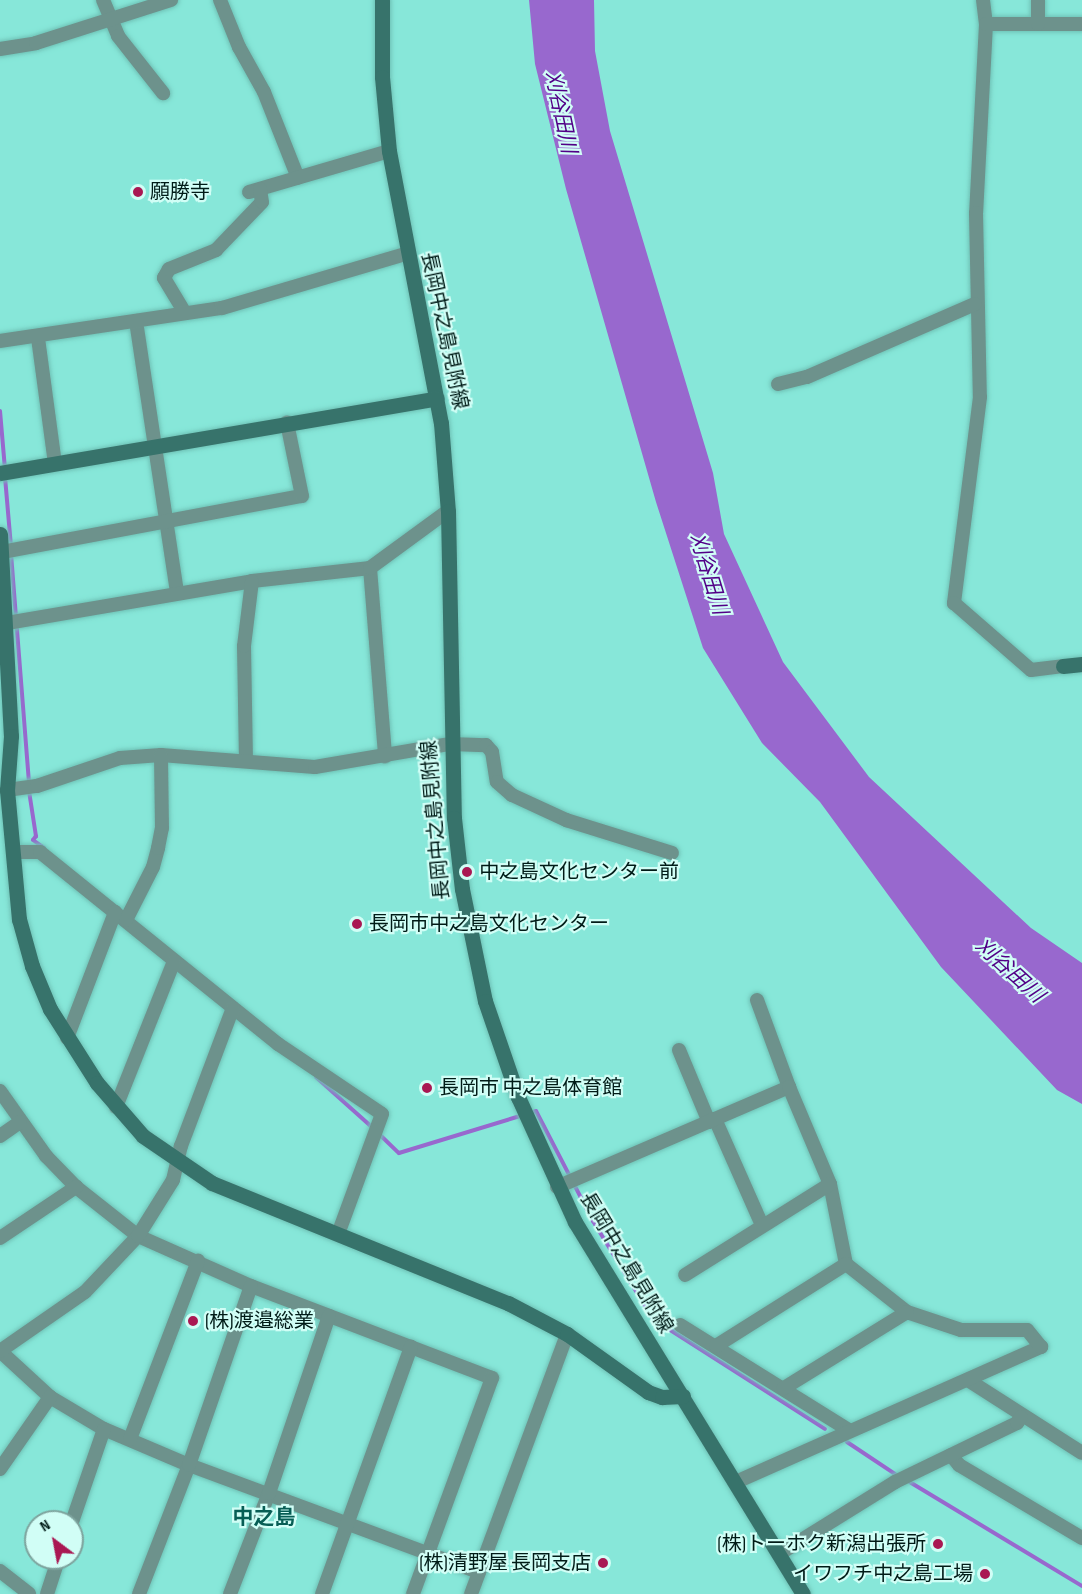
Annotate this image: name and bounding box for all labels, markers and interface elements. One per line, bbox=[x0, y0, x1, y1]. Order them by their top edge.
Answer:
water label: 刈谷田川 bbox=[539, 68, 581, 156]
place label: 願勝寺 bbox=[150, 180, 210, 204]
marker: 願勝寺 bbox=[131, 185, 145, 199]
street label: 長岡中之島見附線 bbox=[416, 250, 472, 412]
water label: 刈谷田川 bbox=[684, 530, 732, 618]
street label: 長岡中之島見附線 bbox=[417, 739, 455, 901]
place label: 中之島文化センター前 bbox=[479, 860, 679, 884]
marker: 中之島文化センター前 bbox=[460, 865, 474, 879]
place label: 長岡市中之島文化センター bbox=[369, 912, 609, 936]
marker: 長岡市中之島文化センター bbox=[350, 917, 364, 931]
water label: 刈谷田川 bbox=[969, 934, 1049, 1008]
place label: 長岡市 中之島体育館 bbox=[439, 1076, 622, 1100]
marker: 長岡市 中之島体育館 bbox=[420, 1081, 434, 1095]
street label: 長岡中之島見附線 bbox=[575, 1188, 677, 1338]
place label: (株)渡邉総業 bbox=[205, 1309, 314, 1333]
marker: (株)渡邉総業 bbox=[186, 1314, 200, 1328]
district label: 中之島 bbox=[233, 1505, 295, 1531]
north arrow bbox=[24, 1510, 84, 1570]
text: N bbox=[37, 1516, 54, 1536]
place label: (株)トーホク新潟出張所 bbox=[717, 1532, 926, 1556]
marker: (株)トーホク新潟出張所 bbox=[931, 1537, 945, 1551]
place label: (株)清野屋 長岡支店 bbox=[419, 1551, 591, 1575]
marker: (株)清野屋 長岡支店 bbox=[596, 1556, 610, 1570]
place label: イワフチ中之島工場 bbox=[793, 1562, 973, 1586]
marker: イワフチ中之島工場 bbox=[978, 1567, 992, 1581]

